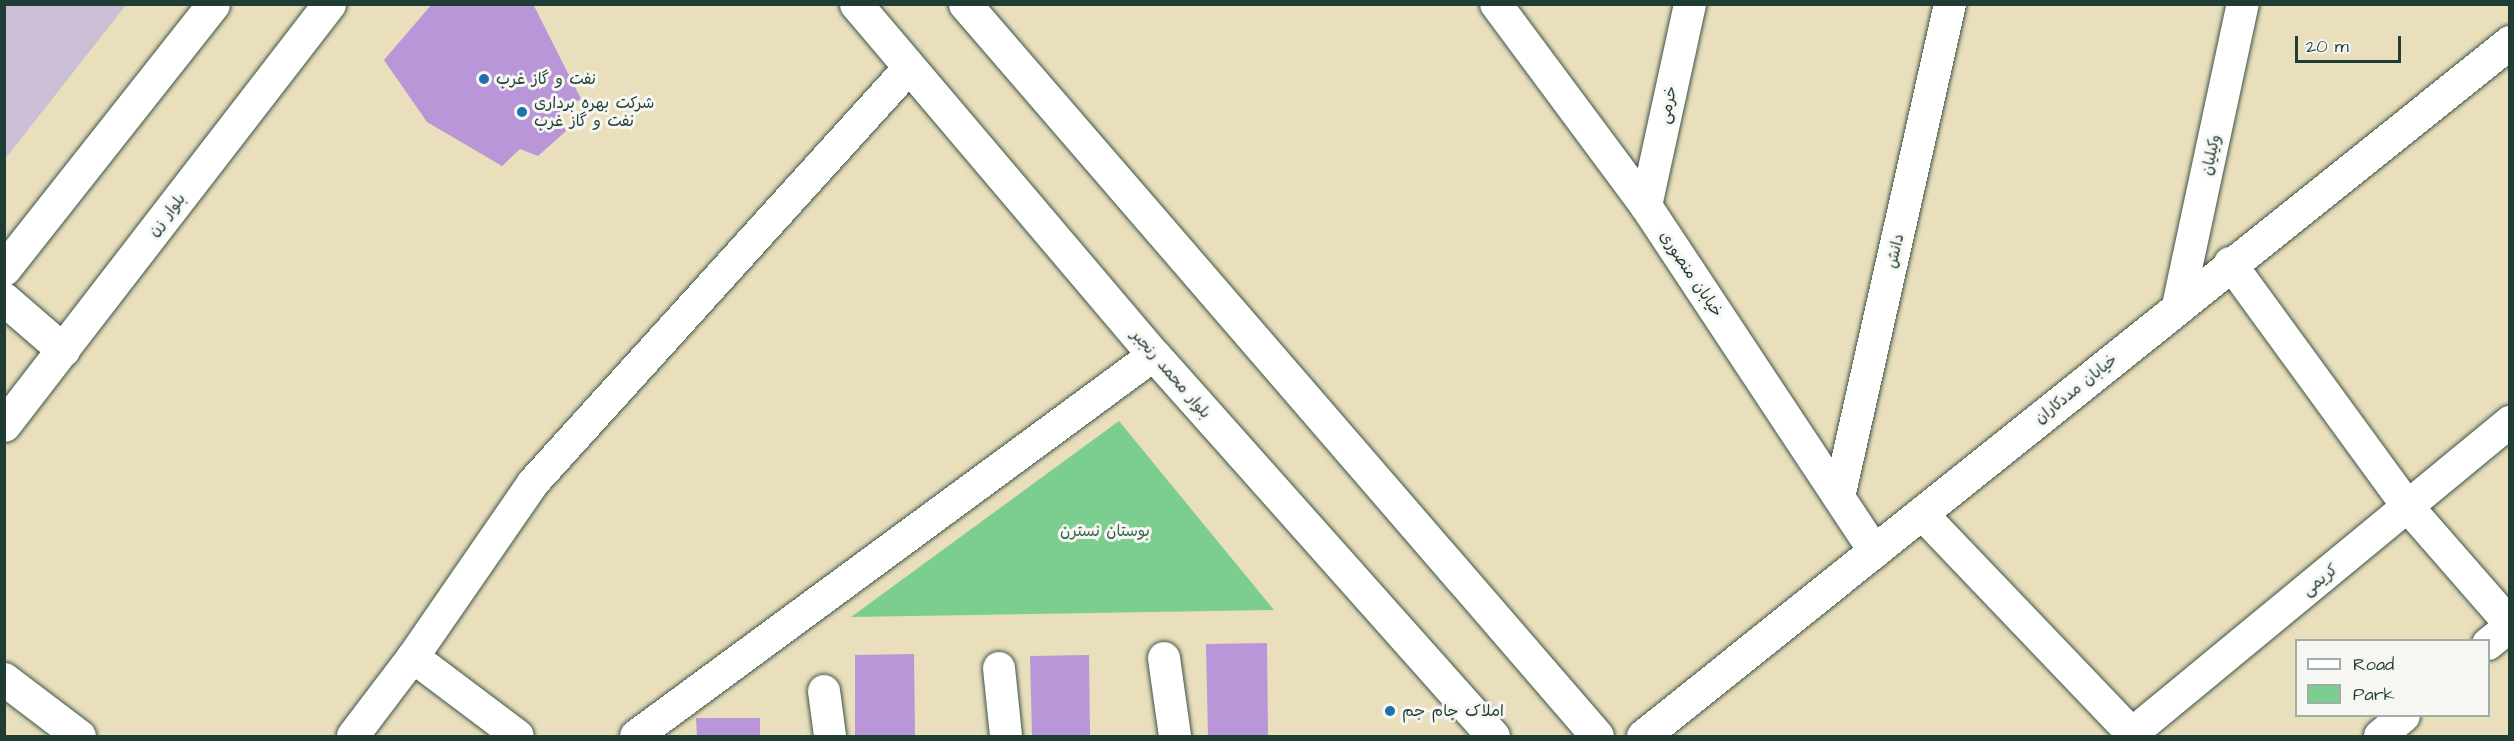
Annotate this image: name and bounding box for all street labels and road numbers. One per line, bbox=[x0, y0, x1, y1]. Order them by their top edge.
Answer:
street label: خرمی bbox=[1655, 84, 1681, 126]
street label: وکیلیان bbox=[2197, 133, 2225, 177]
street label: بلوار زن bbox=[144, 190, 190, 240]
street label: خیابان منصوری bbox=[1655, 227, 1727, 321]
street label: دانش bbox=[1882, 232, 1908, 270]
street label: بلوار محمد رنجبر bbox=[1127, 325, 1215, 423]
street label: خیابان مددکاران bbox=[2031, 350, 2121, 428]
street label: کریمی bbox=[2298, 560, 2342, 600]

